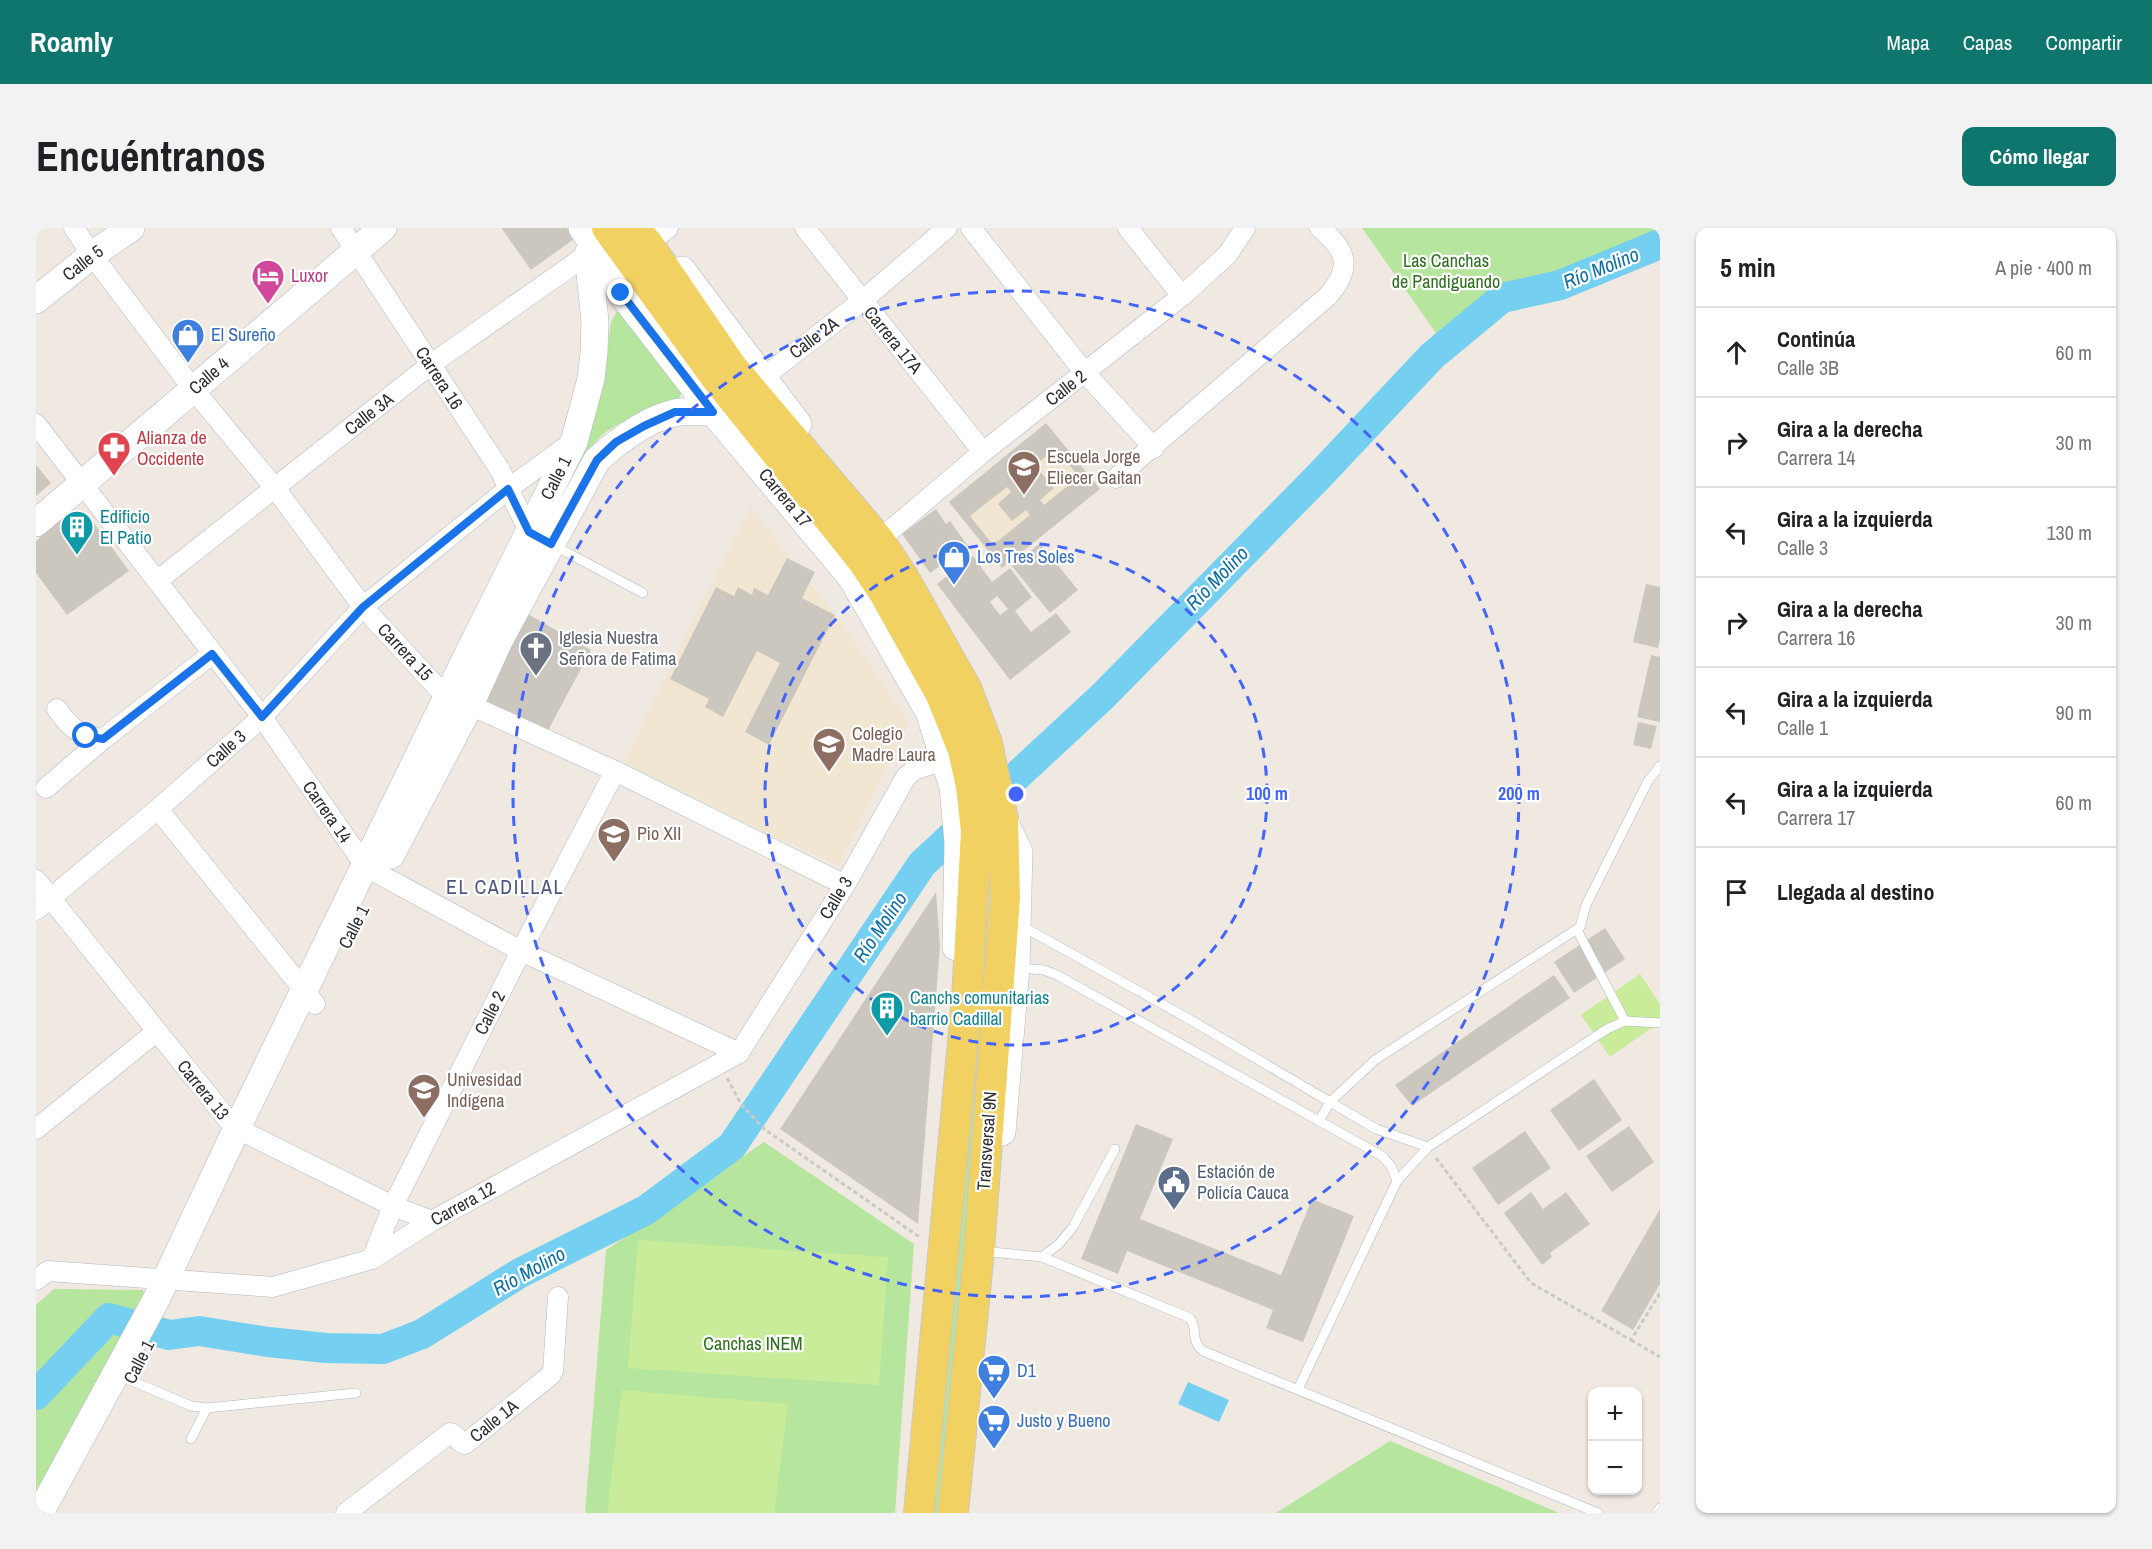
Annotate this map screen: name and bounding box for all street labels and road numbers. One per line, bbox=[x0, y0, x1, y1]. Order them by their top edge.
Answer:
street label: Calle 5 bbox=[57, 239, 108, 287]
street label: Carrera 17A bbox=[858, 301, 928, 379]
street label: Calle 2A bbox=[784, 311, 844, 364]
street label: Carrera 16 bbox=[410, 341, 469, 414]
street label: Calle 4 bbox=[183, 351, 234, 400]
street label: Calle 2 bbox=[1040, 364, 1091, 412]
street label: Calle 3A bbox=[339, 386, 398, 441]
street label: Calle 1 bbox=[534, 451, 577, 504]
street label: Carrera 17 bbox=[753, 463, 818, 533]
street label: Carrera 15 bbox=[372, 617, 439, 686]
street label: Calle 3 bbox=[200, 724, 251, 773]
street label: Carrera 14 bbox=[297, 776, 358, 848]
street label: Calle 3 bbox=[813, 872, 858, 924]
street label: Calle 1 bbox=[332, 900, 375, 953]
street label: Calle 2 bbox=[468, 987, 511, 1039]
street label: Carrera 13 bbox=[171, 1054, 235, 1125]
street label: Transversal 9N bbox=[971, 1090, 1002, 1191]
street label: Carrera 12 bbox=[426, 1176, 500, 1232]
street label: Calle 1 bbox=[117, 1335, 160, 1388]
street label: Calle 1A bbox=[464, 1393, 523, 1448]

